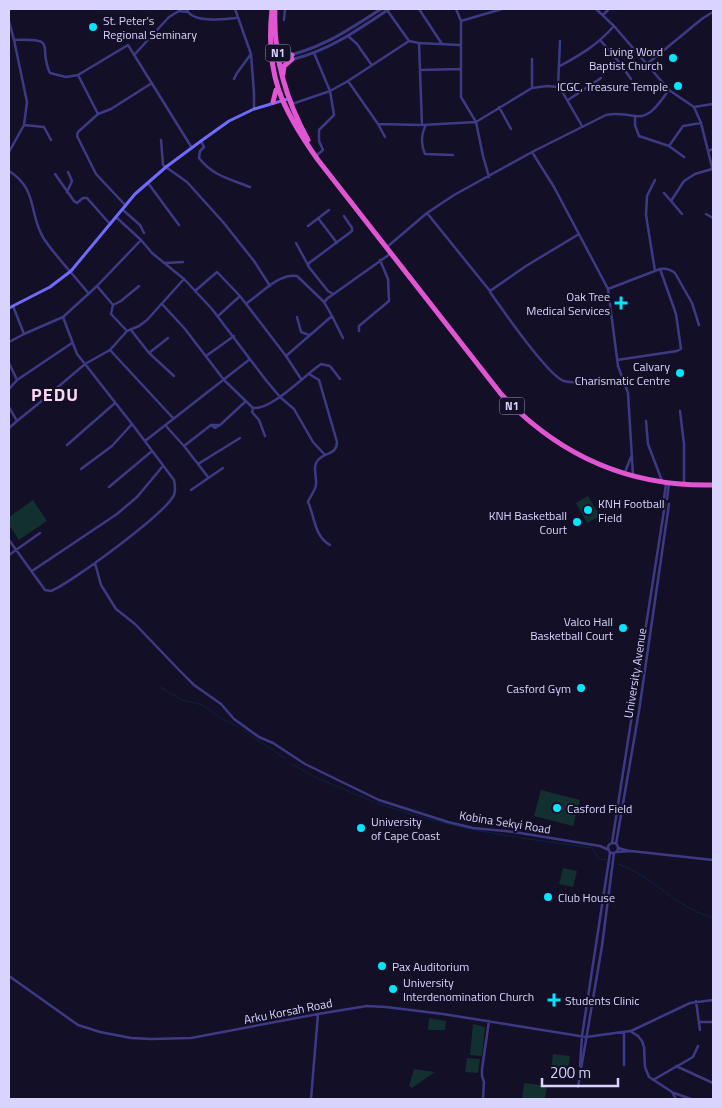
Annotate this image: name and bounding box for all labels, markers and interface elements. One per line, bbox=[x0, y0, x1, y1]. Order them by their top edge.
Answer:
place label: St. Peter’s Regional Seminary bbox=[103, 11, 197, 44]
marker: St. Peter’s Regional Seminary bbox=[87, 21, 99, 33]
place label: Living Word Baptist Church bbox=[589, 42, 663, 75]
road number: N1 bbox=[266, 44, 290, 62]
marker: Living Word Baptist Church bbox=[667, 52, 679, 64]
place label: ICGC, Treasure Temple bbox=[557, 77, 668, 96]
marker: ICGC, Treasure Temple bbox=[672, 80, 684, 92]
place label: Oak Tree Medical Services bbox=[526, 287, 610, 320]
marker: Oak Tree Medical Services bbox=[614, 296, 628, 310]
place label: Calvary Charismatic Centre bbox=[575, 357, 670, 390]
marker: Calvary Charismatic Centre bbox=[674, 367, 686, 379]
district label: PEDU bbox=[31, 381, 79, 408]
road number: N1 bbox=[500, 398, 524, 414]
place label: KNH Football Field bbox=[598, 494, 664, 527]
marker: KNH Football Field bbox=[582, 504, 594, 516]
place label: KNH Basketball Court bbox=[489, 506, 568, 539]
marker: KNH Basketball Court bbox=[571, 516, 583, 528]
place label: Valco Hall Basketball Court bbox=[530, 612, 614, 645]
marker: Valco Hall Basketball Court bbox=[617, 622, 629, 634]
street label: University Avenue bbox=[618, 627, 652, 719]
place label: Casford Gym bbox=[507, 679, 571, 698]
marker: Casford Gym bbox=[575, 682, 587, 694]
place label: Casford Field bbox=[567, 799, 632, 818]
marker: Casford Field bbox=[551, 802, 563, 814]
street label: Kobina Sekyi Road bbox=[458, 805, 552, 839]
place label: University of Cape Coast bbox=[371, 812, 441, 845]
marker: University of Cape Coast bbox=[355, 822, 367, 834]
place label: Club House bbox=[558, 888, 615, 907]
marker: Club House bbox=[542, 891, 554, 903]
place label: Pax Auditorium bbox=[392, 957, 469, 976]
marker: Pax Auditorium bbox=[376, 960, 388, 972]
place label: University Interdenomination Church bbox=[403, 973, 534, 1006]
marker: University Interdenomination Church bbox=[387, 983, 399, 995]
place label: Students Clinic bbox=[565, 991, 639, 1010]
street label: Arku Korsah Road bbox=[242, 993, 334, 1029]
marker: Students Clinic bbox=[547, 993, 561, 1007]
scale bar bbox=[542, 1056, 618, 1088]
text: 200 m bbox=[550, 1061, 591, 1084]

